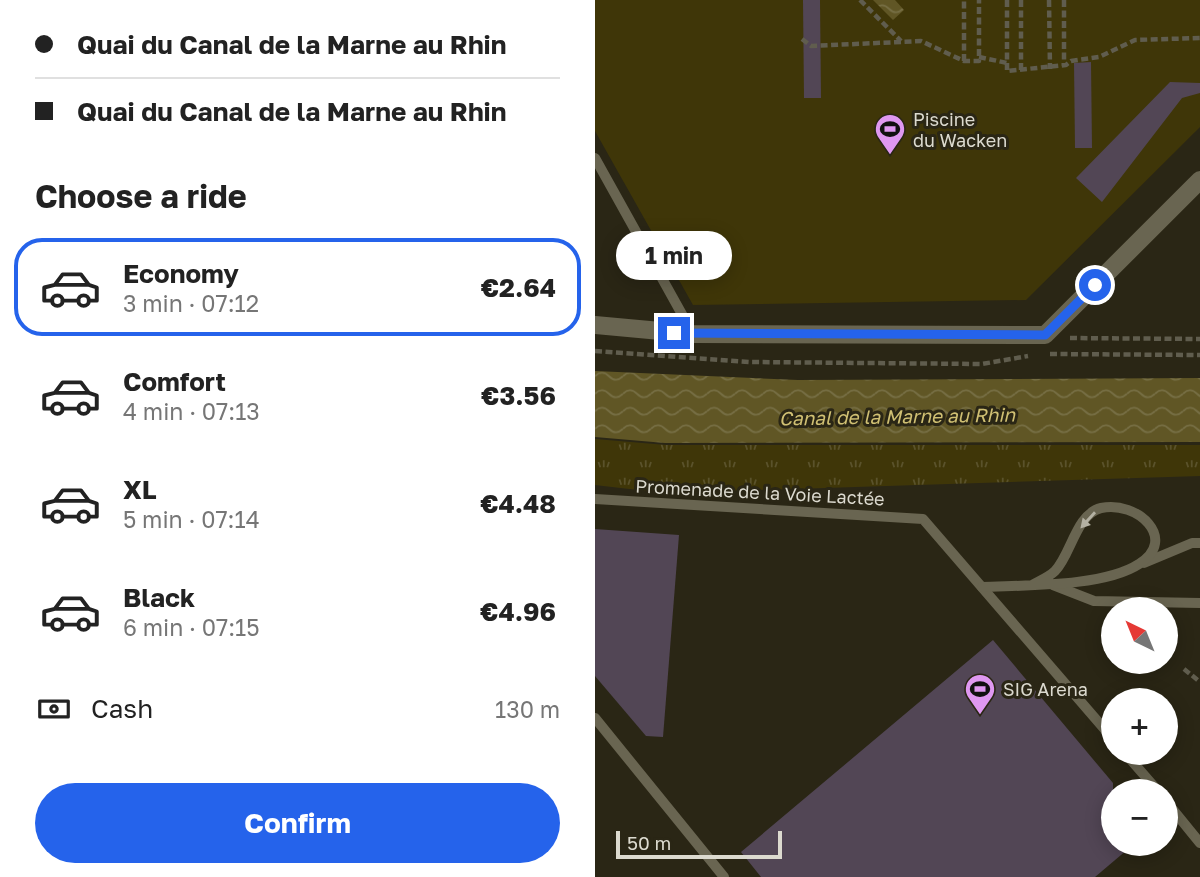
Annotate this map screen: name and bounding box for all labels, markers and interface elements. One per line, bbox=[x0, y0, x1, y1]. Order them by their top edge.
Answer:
text: Quai du Canal de la Marne au Rhin bbox=[77, 29, 506, 60]
text: Quai du Canal de la Marne au Rhin bbox=[77, 96, 506, 127]
place label: Piscine du Wacken bbox=[913, 108, 1007, 151]
sports icon: Piscine du Wacken bbox=[873, 112, 907, 156]
text: Choose a ride bbox=[35, 177, 247, 215]
callout: 1 min bbox=[616, 232, 732, 280]
text: 1 min bbox=[645, 241, 703, 269]
icon: car bbox=[39, 256, 102, 319]
text: Economy bbox=[123, 258, 239, 289]
route start bbox=[1079, 269, 1111, 301]
text: €2.64 bbox=[481, 272, 556, 303]
text: 3 min · 07:12 bbox=[123, 289, 259, 317]
route end bbox=[658, 317, 690, 349]
icon: car bbox=[39, 364, 102, 427]
text: Comfort bbox=[123, 366, 226, 397]
text: €3.56 bbox=[481, 380, 556, 411]
text: 4 min · 07:13 bbox=[123, 397, 260, 425]
water label: Canal de la Marne au Rhin bbox=[779, 402, 1017, 430]
icon: car bbox=[39, 472, 102, 535]
text: XL bbox=[123, 474, 157, 505]
street label: Promenade de la Voie Lactée bbox=[635, 474, 885, 510]
text: €4.48 bbox=[480, 488, 556, 519]
text: 5 min · 07:14 bbox=[123, 505, 260, 533]
one-way arrow bbox=[1080, 511, 1096, 529]
icon: car bbox=[39, 580, 102, 643]
text: Black bbox=[123, 582, 195, 613]
text: €4.96 bbox=[480, 596, 556, 627]
north arrow bbox=[1101, 597, 1178, 674]
map controls bbox=[1101, 597, 1178, 856]
text: 6 min · 07:15 bbox=[123, 613, 260, 641]
sports icon: SIG Arena bbox=[963, 672, 997, 716]
place label: SIG Arena bbox=[1003, 678, 1088, 700]
button: + bbox=[1101, 688, 1178, 765]
icon: cash bbox=[35, 690, 73, 728]
text: Cash bbox=[91, 693, 153, 724]
text: 130 m bbox=[495, 695, 560, 723]
button: − bbox=[1101, 779, 1178, 856]
button: Confirm bbox=[35, 783, 560, 863]
scale bar bbox=[616, 828, 782, 860]
text: 50 m bbox=[627, 831, 671, 854]

